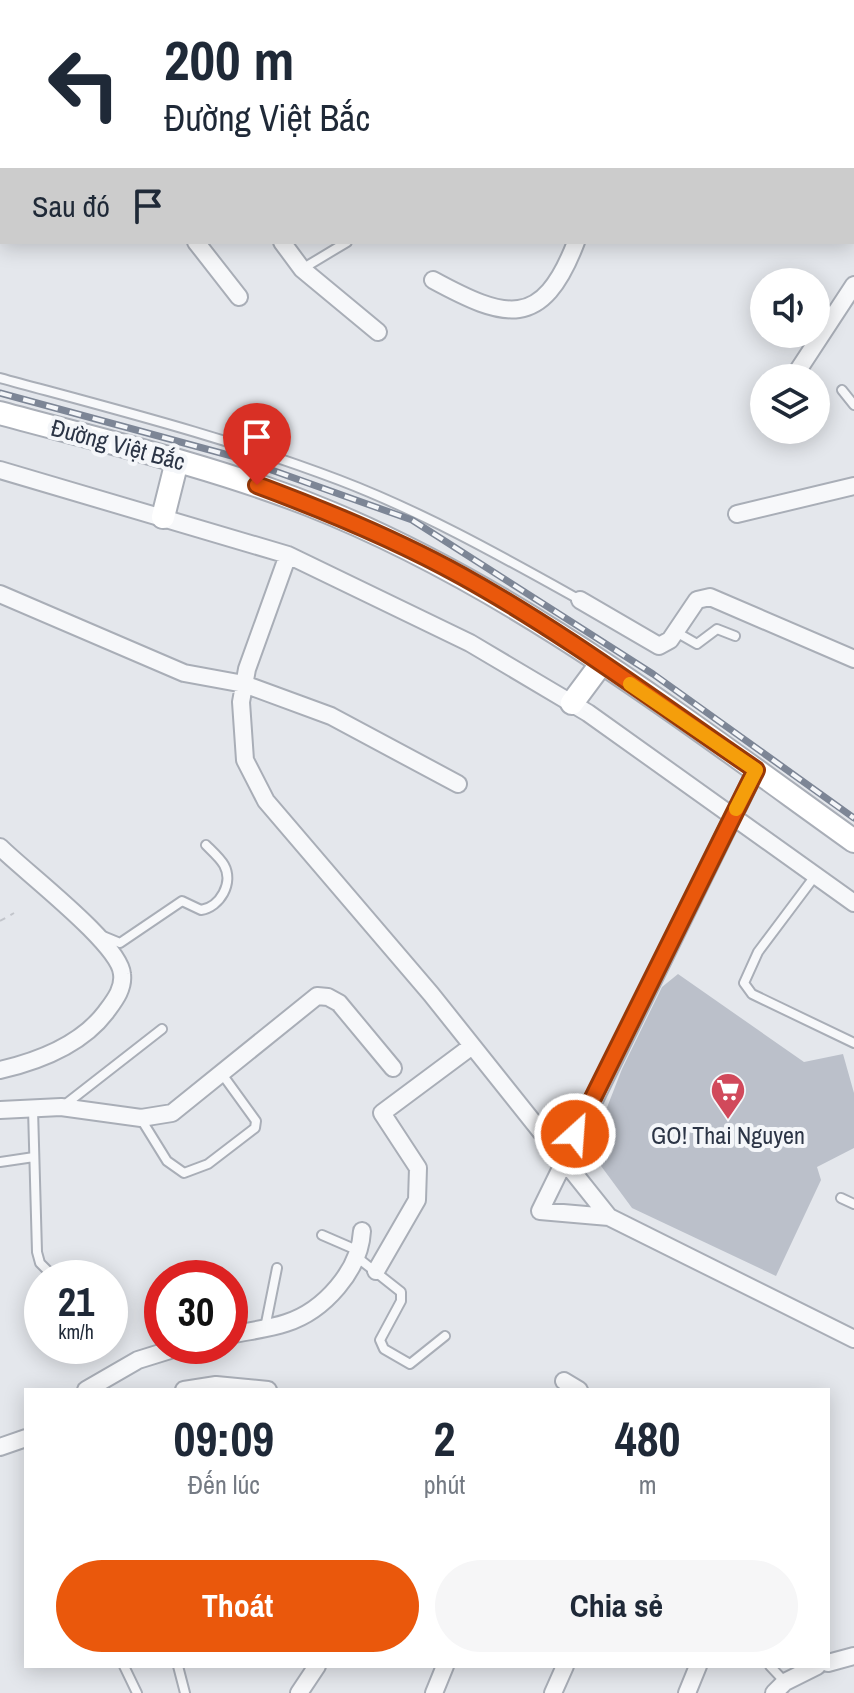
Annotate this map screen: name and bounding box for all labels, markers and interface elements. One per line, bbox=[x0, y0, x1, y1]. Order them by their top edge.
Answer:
text: 200 m bbox=[164, 22, 294, 97]
icon: left bbox=[32, 32, 136, 136]
text: Đường Việt Bắc bbox=[164, 94, 370, 142]
icon: arrive bbox=[126, 184, 170, 228]
text: Sau đó bbox=[32, 186, 110, 226]
map controls bbox=[750, 268, 830, 444]
button: sound bbox=[750, 268, 830, 348]
button: layers bbox=[750, 364, 830, 444]
pin bbox=[223, 403, 291, 485]
street label: Đường Việt Bắc bbox=[48, 411, 189, 477]
icon: arrive bbox=[235, 415, 279, 459]
supermarket icon: GO! Thai Nguyen bbox=[709, 1071, 747, 1121]
position arrow bbox=[533, 1092, 617, 1176]
place label: GO! Thai Nguyen bbox=[651, 1119, 805, 1151]
speed limit sign: 30 bbox=[144, 1260, 248, 1364]
text: 21 bbox=[58, 1275, 94, 1328]
text: km/h bbox=[58, 1318, 94, 1345]
text: 09:09 bbox=[174, 1406, 274, 1471]
text: 2 bbox=[434, 1406, 455, 1471]
text: 480 bbox=[615, 1406, 680, 1471]
text: Đến lúc bbox=[188, 1467, 260, 1502]
text: phút bbox=[424, 1467, 465, 1502]
text: m bbox=[639, 1467, 656, 1502]
button: Thoát bbox=[56, 1560, 419, 1652]
button: Chia sẻ bbox=[435, 1560, 798, 1652]

